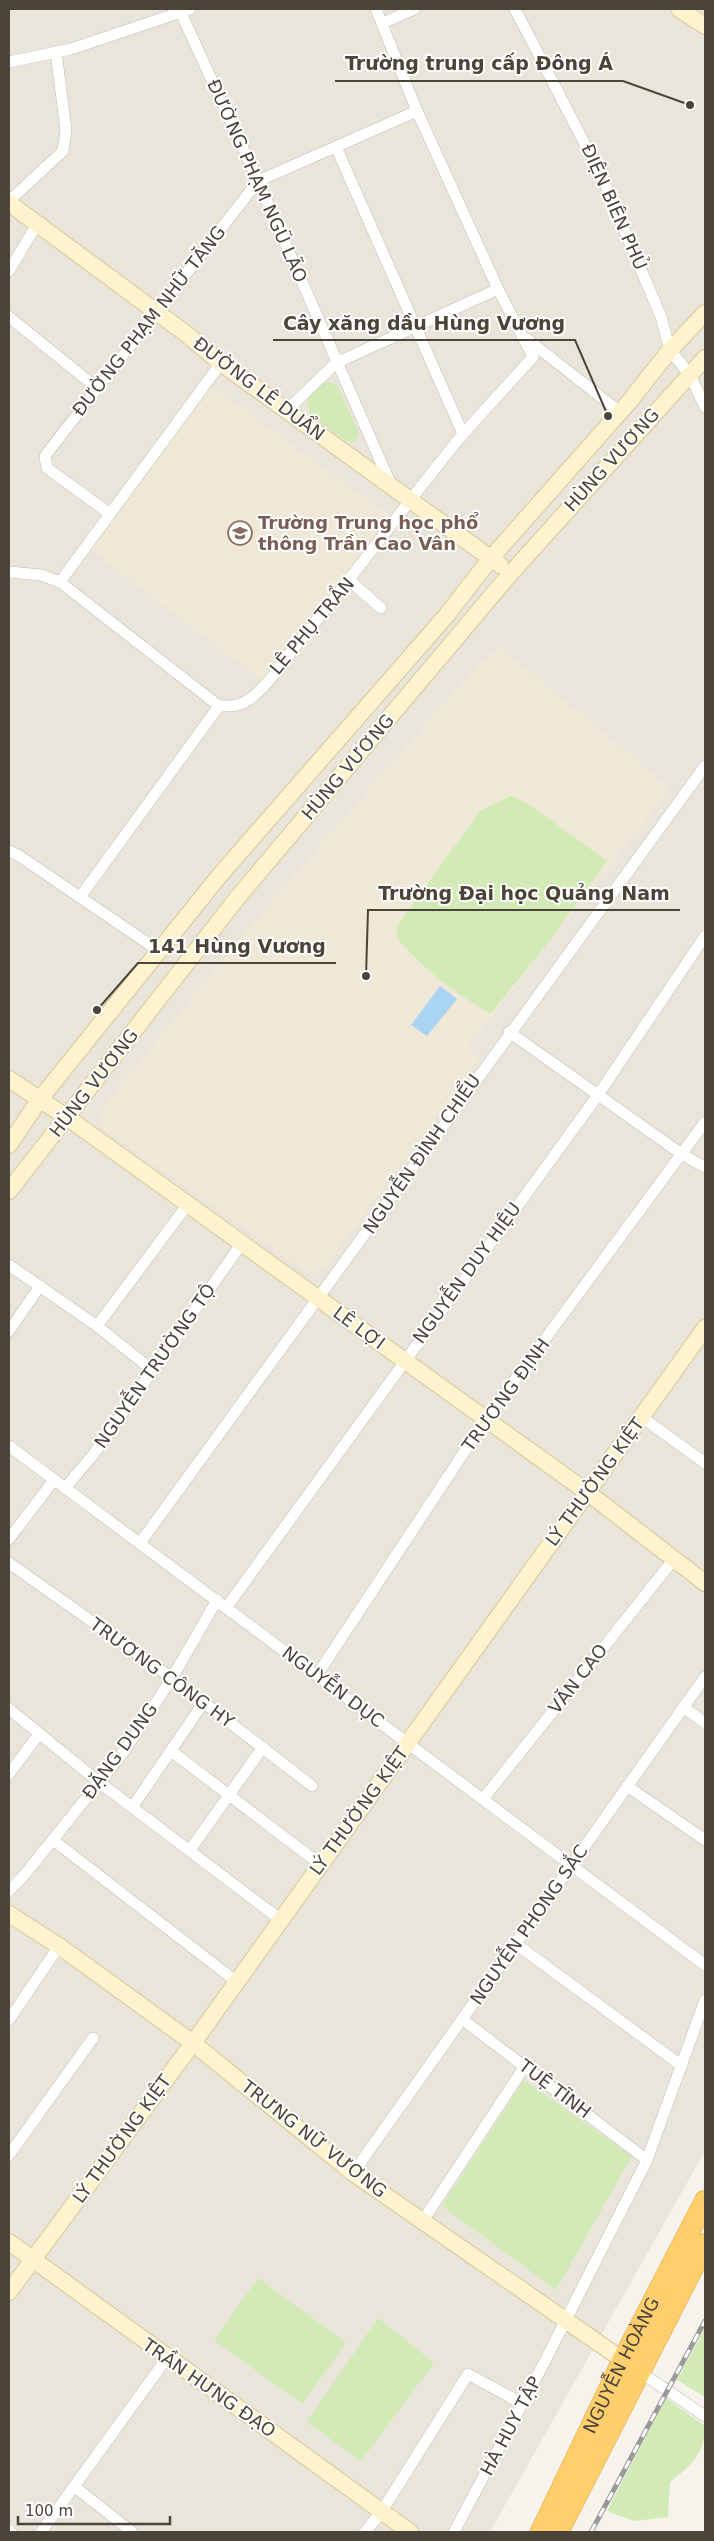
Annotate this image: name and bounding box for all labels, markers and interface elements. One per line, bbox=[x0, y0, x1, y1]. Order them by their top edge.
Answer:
callout: Trường trung cấp Đông Á bbox=[335, 47, 623, 81]
text: Trường trung cấp Đông Á bbox=[345, 52, 613, 74]
street label: ĐƯỜNG PHẠM NGŨ LÃO bbox=[203, 76, 312, 285]
street label: ĐIỆN BIÊN PHỦ bbox=[577, 140, 653, 273]
street label: ĐƯỜNG PHẠM NHỮ TĂNG bbox=[68, 221, 229, 420]
callout: Cây xăng dầu Hùng Vương bbox=[273, 306, 575, 340]
text: Cây xăng dầu Hùng Vương bbox=[283, 312, 565, 334]
street label: ĐƯỜNG LÊ DUẨN bbox=[190, 331, 330, 445]
street label: HÙNG VƯƠNG bbox=[560, 404, 663, 516]
place label: Trường Trung học phổ thông Trần Cao Vân bbox=[258, 512, 479, 554]
school or university icon: Trường Trung học phổ thông Trần Cao Vân bbox=[227, 520, 253, 546]
street label: LÊ PHỤ TRẦN bbox=[264, 572, 358, 678]
street label: HÙNG VƯƠNG bbox=[297, 710, 398, 824]
callout: Trường Đại học Quảng Nam bbox=[368, 876, 680, 910]
text: Trường Đại học Quảng Nam bbox=[378, 882, 670, 904]
callout: 141 Hùng Vương bbox=[138, 929, 336, 963]
text: 141 Hùng Vương bbox=[148, 935, 326, 957]
street label: HÙNG VƯƠNG bbox=[45, 1024, 142, 1141]
street label: NGUYỄN ĐÌNH CHIỂU bbox=[357, 1069, 485, 1238]
street label: NGUYỄN DUY HIỆU bbox=[407, 1197, 525, 1347]
street label: NGUYỄN TRƯỜNG TỘ bbox=[88, 1278, 219, 1452]
street label: LÊ LỢI bbox=[329, 1302, 389, 1353]
street label: TRƯƠNG ĐỊNH bbox=[457, 1334, 554, 1456]
street label: LÝ THƯỜNG KIỆT bbox=[541, 1413, 649, 1550]
street label: TRƯƠNG CÔNG HY bbox=[85, 1613, 239, 1732]
street label: NGUYỄN DỤC bbox=[278, 1640, 389, 1732]
street label: VĂN CAO bbox=[544, 1640, 611, 1718]
street label: ĐẶNG DUNG bbox=[78, 1698, 162, 1803]
street label: LÝ THƯỜNG KIỆT bbox=[305, 1742, 413, 1879]
street label: NGUYỄN PHONG SẮC bbox=[464, 1840, 592, 2009]
street label: TUỆ TĨNH bbox=[514, 2054, 595, 2122]
street label: LÝ THƯỜNG KIỆT bbox=[68, 2070, 176, 2207]
street label: TRƯNG NỮ VƯƠNG bbox=[237, 2075, 391, 2202]
street label: NGUYỄN HOÀNG bbox=[579, 2294, 664, 2437]
street label: TRẦN HƯNG ĐẠO bbox=[138, 2332, 281, 2441]
street label: HÀ HUY TẬP bbox=[476, 2373, 546, 2479]
scale bar bbox=[18, 2494, 170, 2526]
text: 100 m bbox=[25, 2502, 73, 2520]

